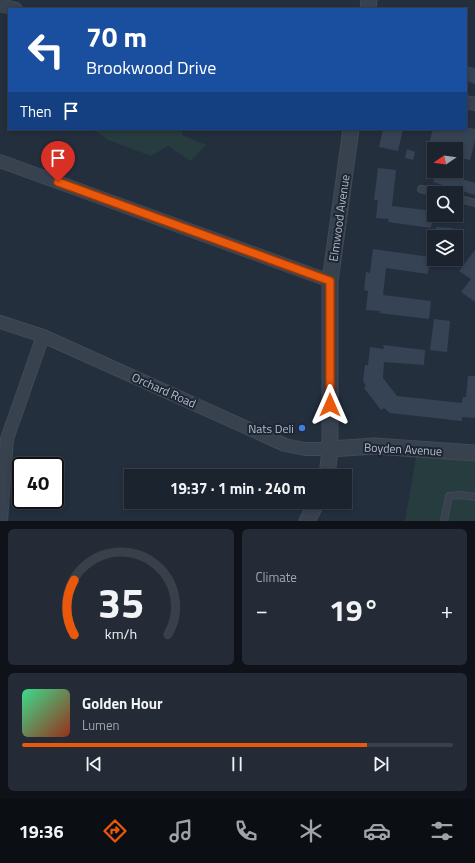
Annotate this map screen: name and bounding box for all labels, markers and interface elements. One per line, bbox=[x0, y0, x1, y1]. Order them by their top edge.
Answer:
text: 70 m bbox=[86, 15, 147, 58]
icon: left bbox=[20, 24, 72, 76]
text: Brookwood Drive bbox=[86, 54, 216, 81]
text: Then bbox=[20, 100, 52, 123]
icon: arrive bbox=[60, 100, 82, 122]
pin bbox=[41, 141, 75, 182]
north arrow bbox=[427, 142, 463, 178]
map controls bbox=[427, 142, 463, 266]
icon: arrive bbox=[47, 147, 69, 169]
street label: Elmwood Avenue bbox=[323, 173, 355, 263]
button: search bbox=[427, 186, 463, 222]
button: layers bbox=[427, 230, 463, 266]
street label: Orchard Road bbox=[129, 367, 199, 413]
position arrow bbox=[309, 384, 351, 426]
place label: Nats Deli bbox=[248, 419, 294, 438]
marker: Nats Deli bbox=[297, 423, 307, 433]
street label: Boyden Avenue bbox=[363, 437, 443, 461]
speed limit sign: 40 bbox=[12, 457, 64, 509]
text: 19:37 · 1 min · 240 m bbox=[170, 477, 306, 500]
text: Climate bbox=[256, 567, 297, 587]
text: 35 bbox=[97, 571, 144, 634]
text: 19° bbox=[329, 587, 379, 633]
text: − bbox=[256, 593, 268, 627]
text: + bbox=[441, 593, 453, 627]
text: km/h bbox=[105, 623, 137, 645]
text: Golden Hour bbox=[82, 692, 163, 715]
text: Lumen bbox=[82, 715, 119, 735]
icon: previous bbox=[83, 753, 105, 775]
icon: pause bbox=[226, 753, 248, 775]
icon: next bbox=[370, 753, 392, 775]
icon: directions bbox=[101, 817, 129, 845]
icon: music bbox=[167, 817, 195, 845]
icon: phone bbox=[232, 817, 260, 845]
icon: climate bbox=[297, 817, 325, 845]
icon: car bbox=[363, 817, 391, 845]
icon: filters bbox=[428, 817, 456, 845]
text: 19:36 bbox=[19, 818, 64, 845]

